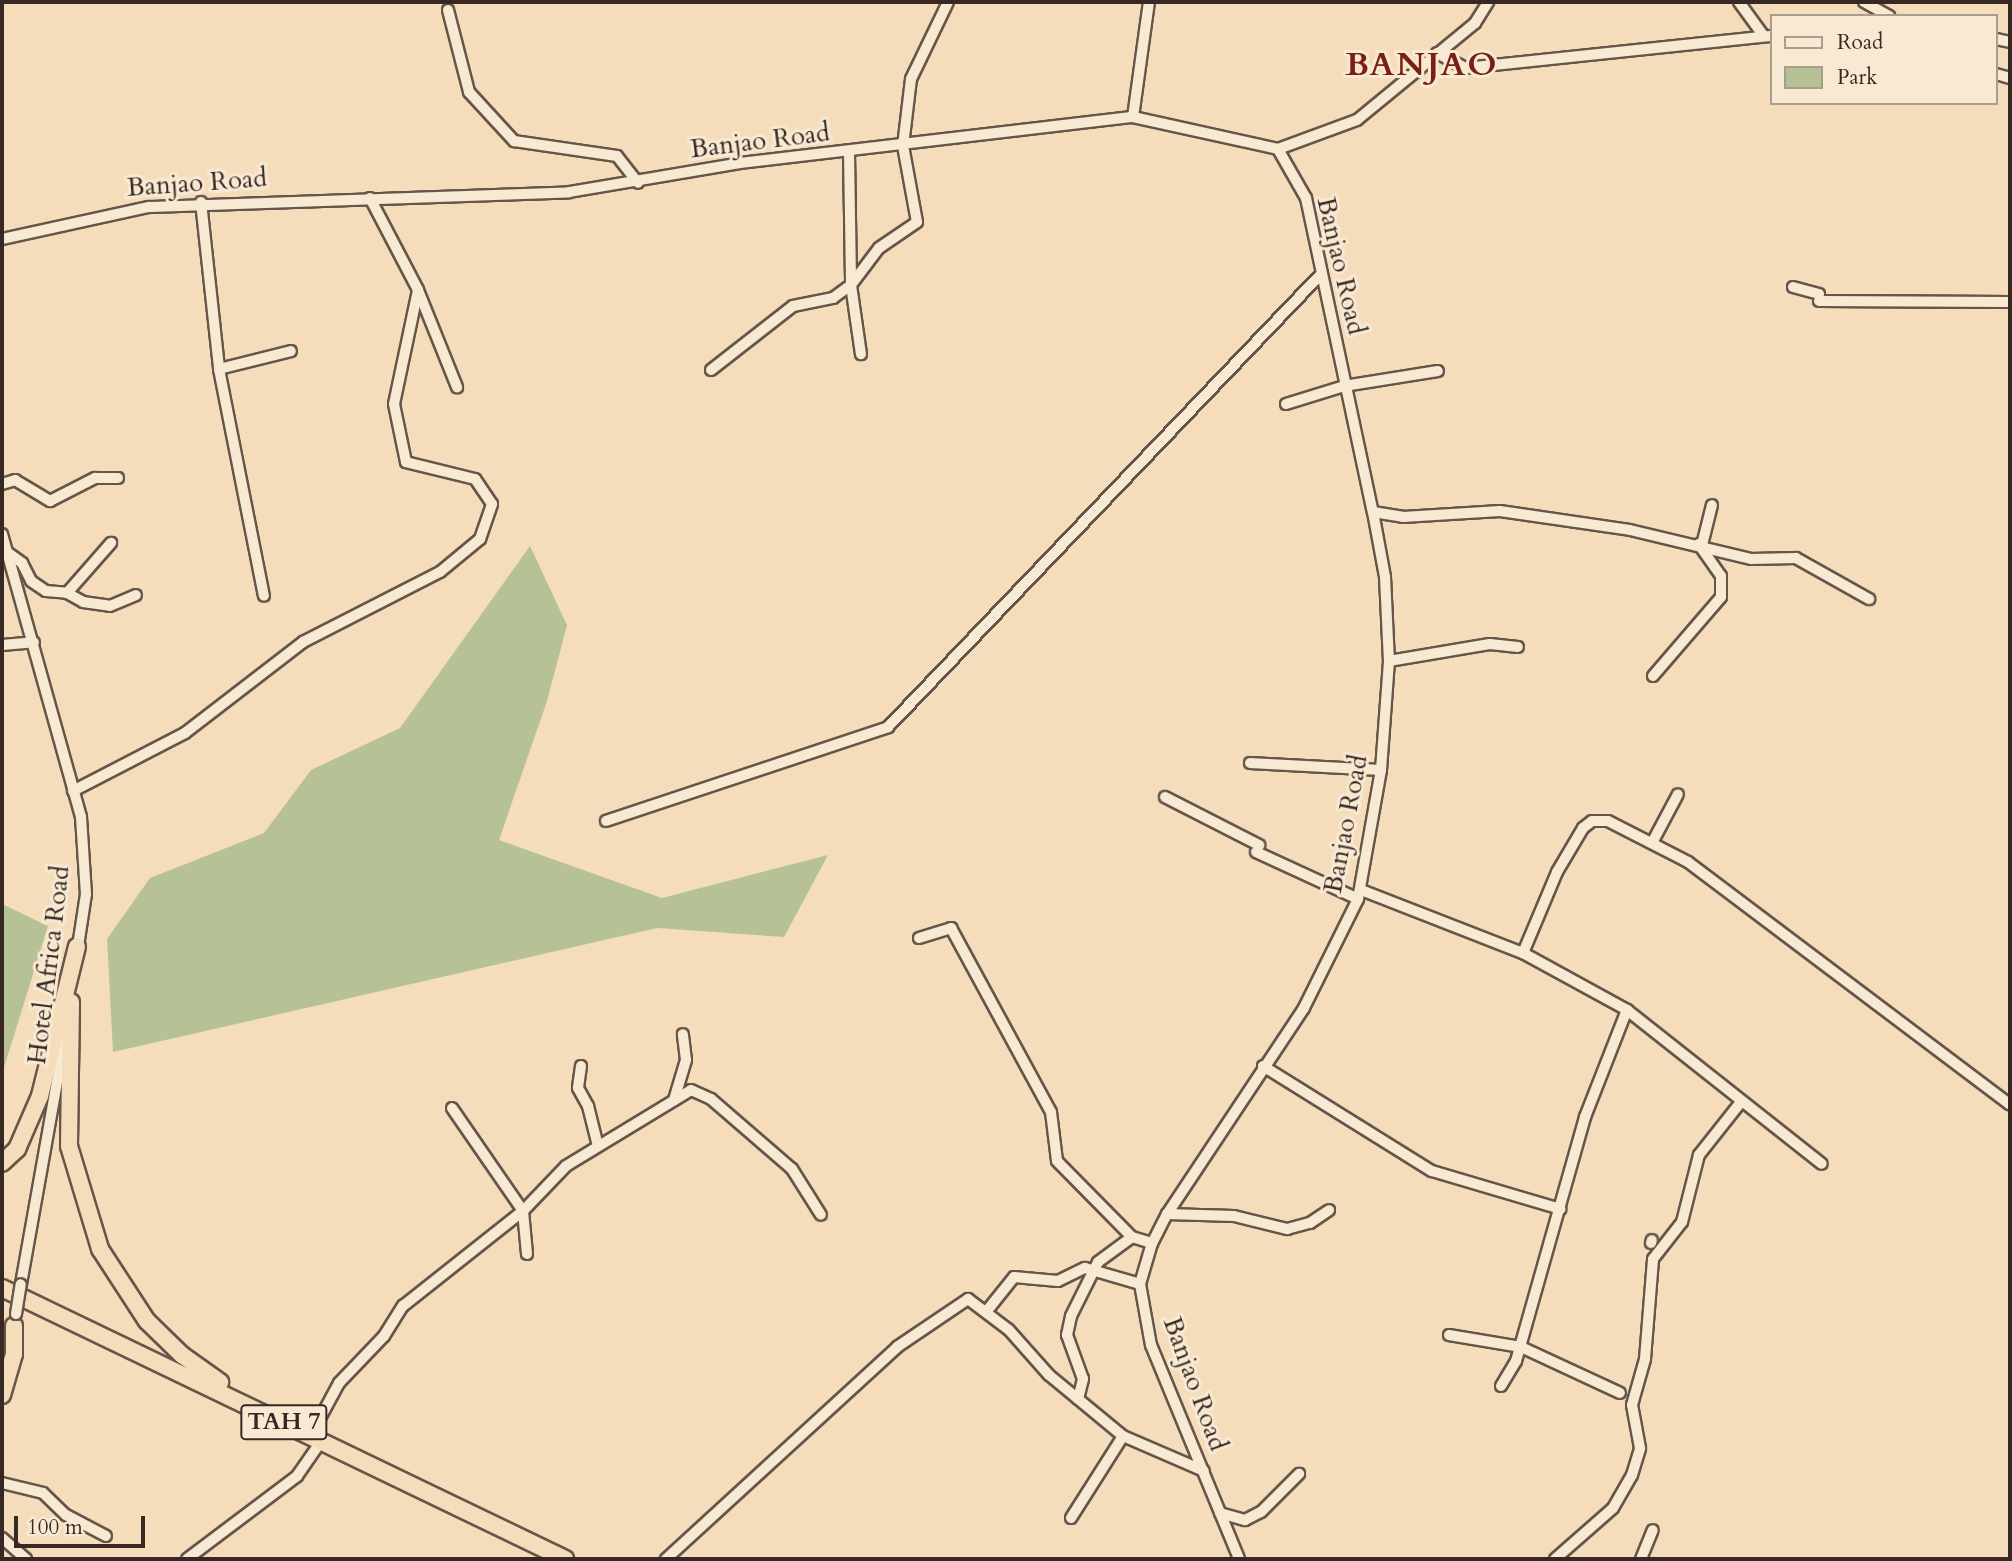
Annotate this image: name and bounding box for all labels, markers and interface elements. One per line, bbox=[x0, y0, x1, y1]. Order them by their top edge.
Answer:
legend bbox=[1770, 14, 1998, 105]
text: Road bbox=[1837, 28, 1883, 57]
district label: BANJAO bbox=[1346, 45, 1498, 85]
text: Park bbox=[1837, 63, 1877, 92]
street label: Banjao Road bbox=[688, 117, 832, 165]
street label: Banjao Road bbox=[126, 163, 268, 203]
street label: Banjao Road bbox=[1310, 194, 1372, 338]
street label: Banjao Road bbox=[1317, 752, 1375, 896]
street label: Hotel Africa Road bbox=[21, 864, 77, 1066]
street label: Banjao Road bbox=[1156, 1313, 1234, 1455]
road number: TAH 7 bbox=[240, 1402, 328, 1442]
scale bar bbox=[18, 1502, 149, 1546]
text: 100 m bbox=[27, 1513, 83, 1542]

